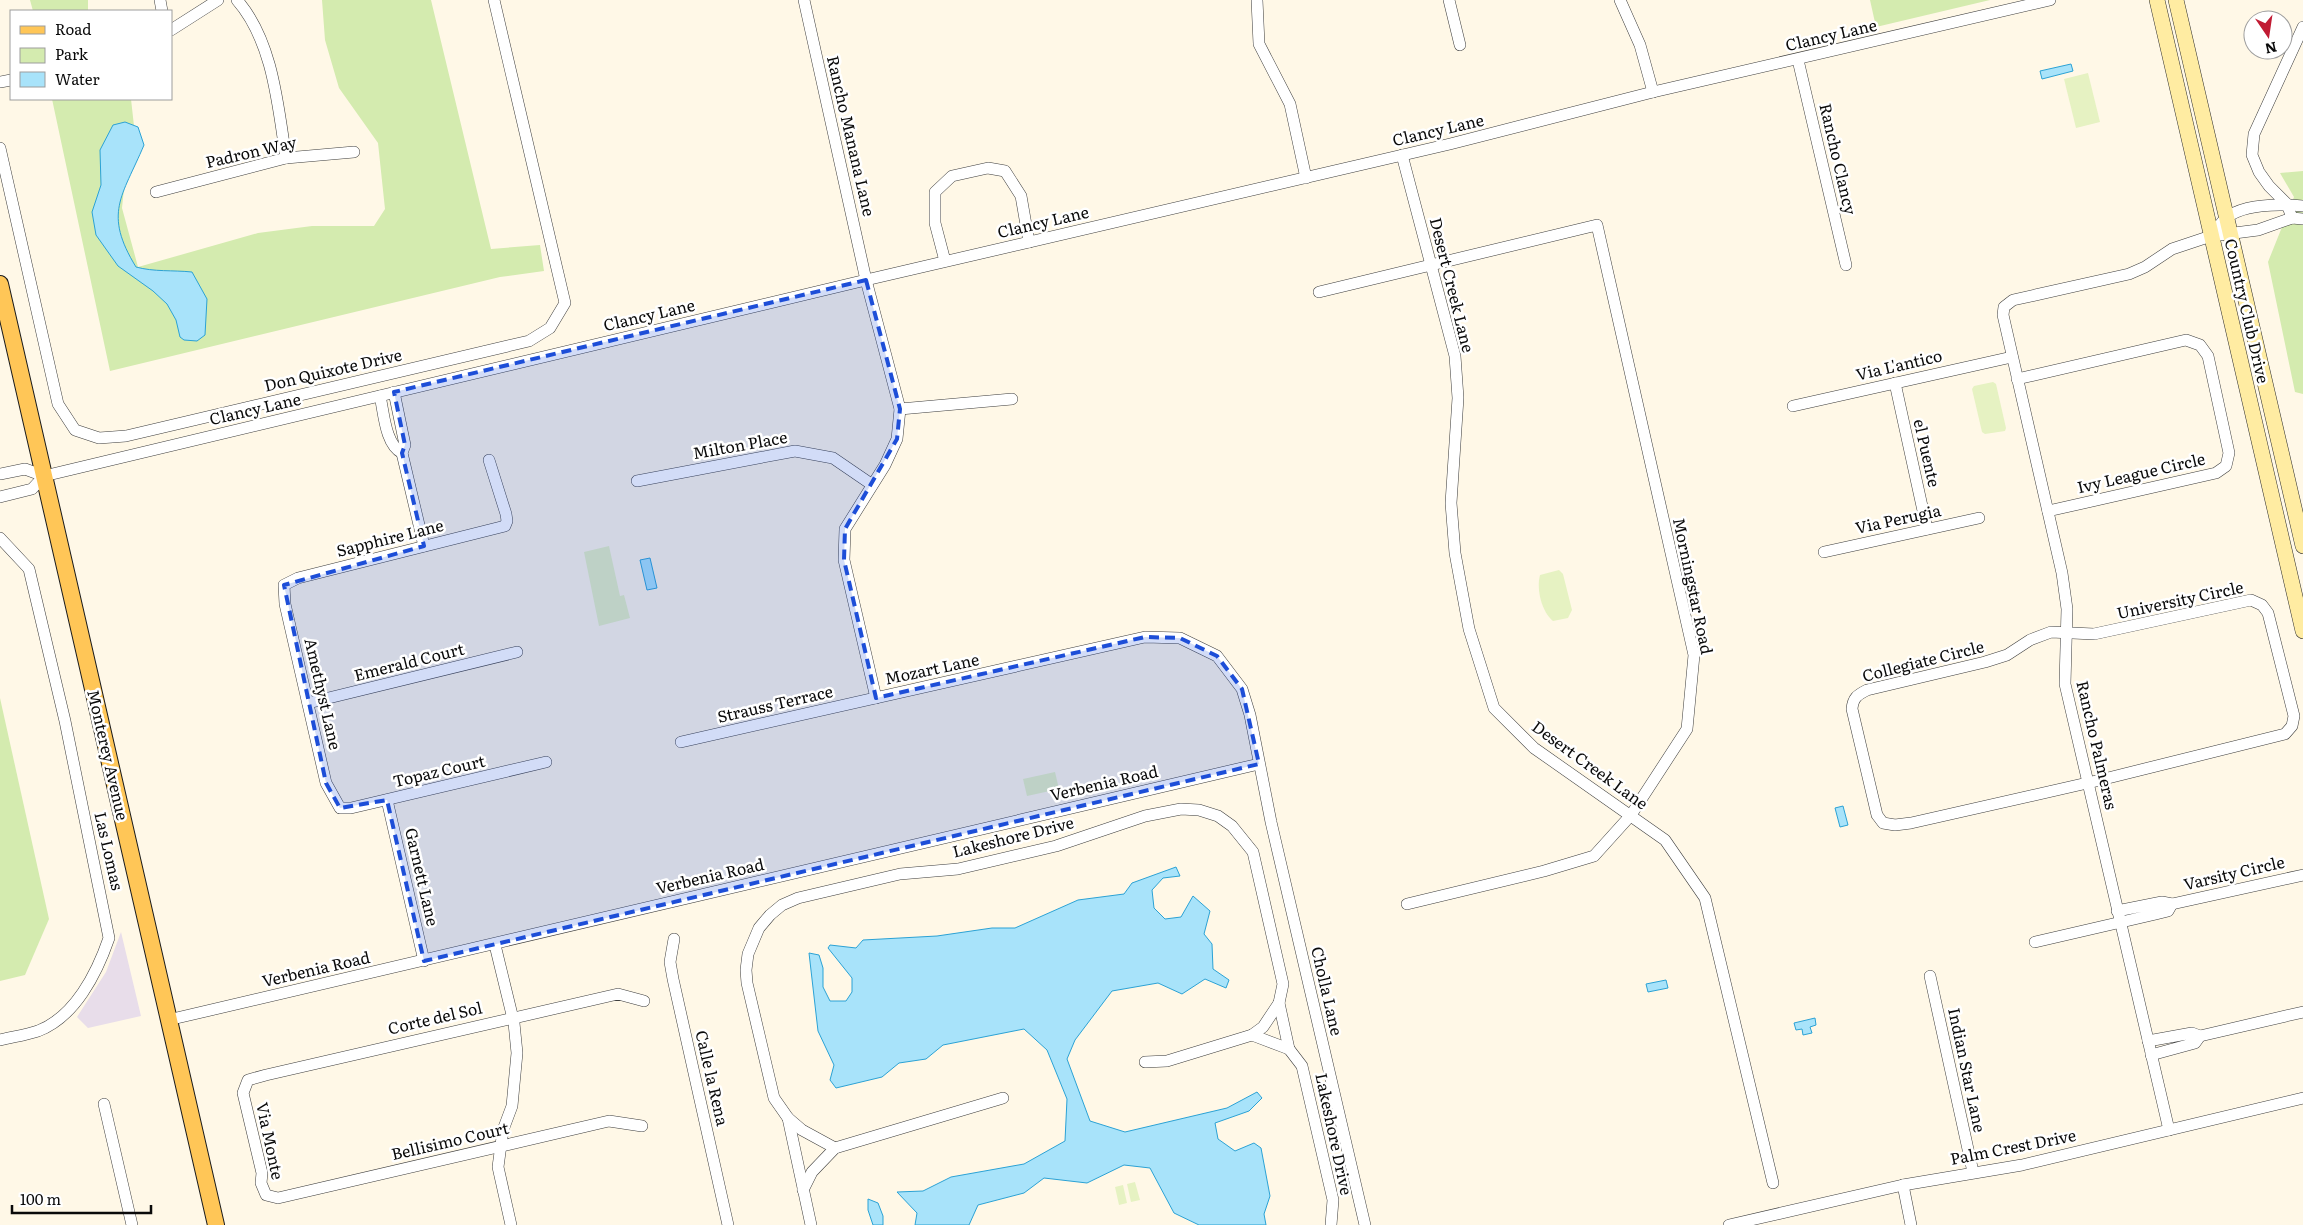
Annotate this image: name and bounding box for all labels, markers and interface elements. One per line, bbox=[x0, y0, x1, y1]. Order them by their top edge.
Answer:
legend bbox=[10, 10, 172, 100]
north arrow bbox=[2243, 10, 2293, 60]
street label: Clancy Lane bbox=[1783, 12, 1879, 56]
text: Road bbox=[55, 17, 91, 40]
text: N bbox=[2263, 38, 2279, 60]
text: Park bbox=[55, 42, 89, 65]
street label: Rancho Manana Lane bbox=[822, 53, 882, 219]
text: Water bbox=[55, 67, 100, 90]
street label: Rancho Clancy bbox=[1814, 101, 1864, 218]
street label: Clancy Lane bbox=[1390, 107, 1486, 151]
street label: Padron Way bbox=[203, 129, 299, 173]
street label: Clancy Lane bbox=[995, 199, 1091, 243]
street label: Desert Creek Lane bbox=[1425, 215, 1481, 355]
street label: Country Club Drive bbox=[2220, 236, 2276, 385]
street label: Clancy Lane bbox=[601, 292, 697, 336]
street label: Don Quixote Drive bbox=[261, 341, 404, 397]
street label: Via L'antico bbox=[1853, 342, 1944, 386]
street label: Clancy Lane bbox=[207, 386, 303, 430]
street label: el Puente bbox=[1908, 416, 1947, 489]
street label: Milton Place bbox=[691, 424, 789, 464]
street label: Ivy League Circle bbox=[2074, 446, 2207, 498]
street label: Via Perugia bbox=[1853, 497, 1943, 539]
street label: Sapphire Lane bbox=[334, 512, 446, 562]
street label: Morningstar Road bbox=[1668, 515, 1720, 657]
street label: University Circle bbox=[2114, 574, 2245, 624]
street label: Collegiate Circle bbox=[1859, 633, 1986, 687]
street label: Amethyst Lane bbox=[299, 635, 349, 752]
street label: Emerald Court bbox=[351, 636, 467, 686]
street label: Mozart Lane bbox=[882, 646, 981, 690]
street label: Strauss Terrace bbox=[715, 678, 835, 728]
street label: Rancho Palmeras bbox=[2071, 678, 2124, 812]
street label: Monterey Avenue bbox=[82, 687, 136, 823]
street label: Desert Creek Lane bbox=[1528, 714, 1654, 815]
street label: Topaz Court bbox=[390, 748, 488, 792]
street label: Verbenia Road bbox=[1047, 758, 1160, 806]
street label: Las Lomas bbox=[89, 809, 131, 892]
street label: Lakeshore Drive bbox=[950, 809, 1076, 863]
street label: Garnett Lane bbox=[400, 825, 446, 928]
street label: Varsity Circle bbox=[2181, 849, 2287, 895]
street label: Verbenia Road bbox=[653, 851, 766, 899]
street label: Verbenia Road bbox=[259, 944, 372, 992]
street label: Cholla Lane bbox=[1306, 944, 1350, 1038]
street label: Corte del Sol bbox=[385, 995, 484, 1040]
street label: Indian Star Lane bbox=[1943, 1005, 1993, 1134]
street label: Calle la Rena bbox=[690, 1028, 736, 1128]
street label: Lakeshore Drive bbox=[1310, 1070, 1360, 1197]
street label: Via Monte bbox=[251, 1100, 291, 1182]
street label: Bellisimo Court bbox=[389, 1115, 511, 1165]
street label: Palm Crest Drive bbox=[1948, 1122, 2078, 1170]
scale bar bbox=[12, 1182, 151, 1214]
text: 100 m bbox=[20, 1187, 61, 1210]

